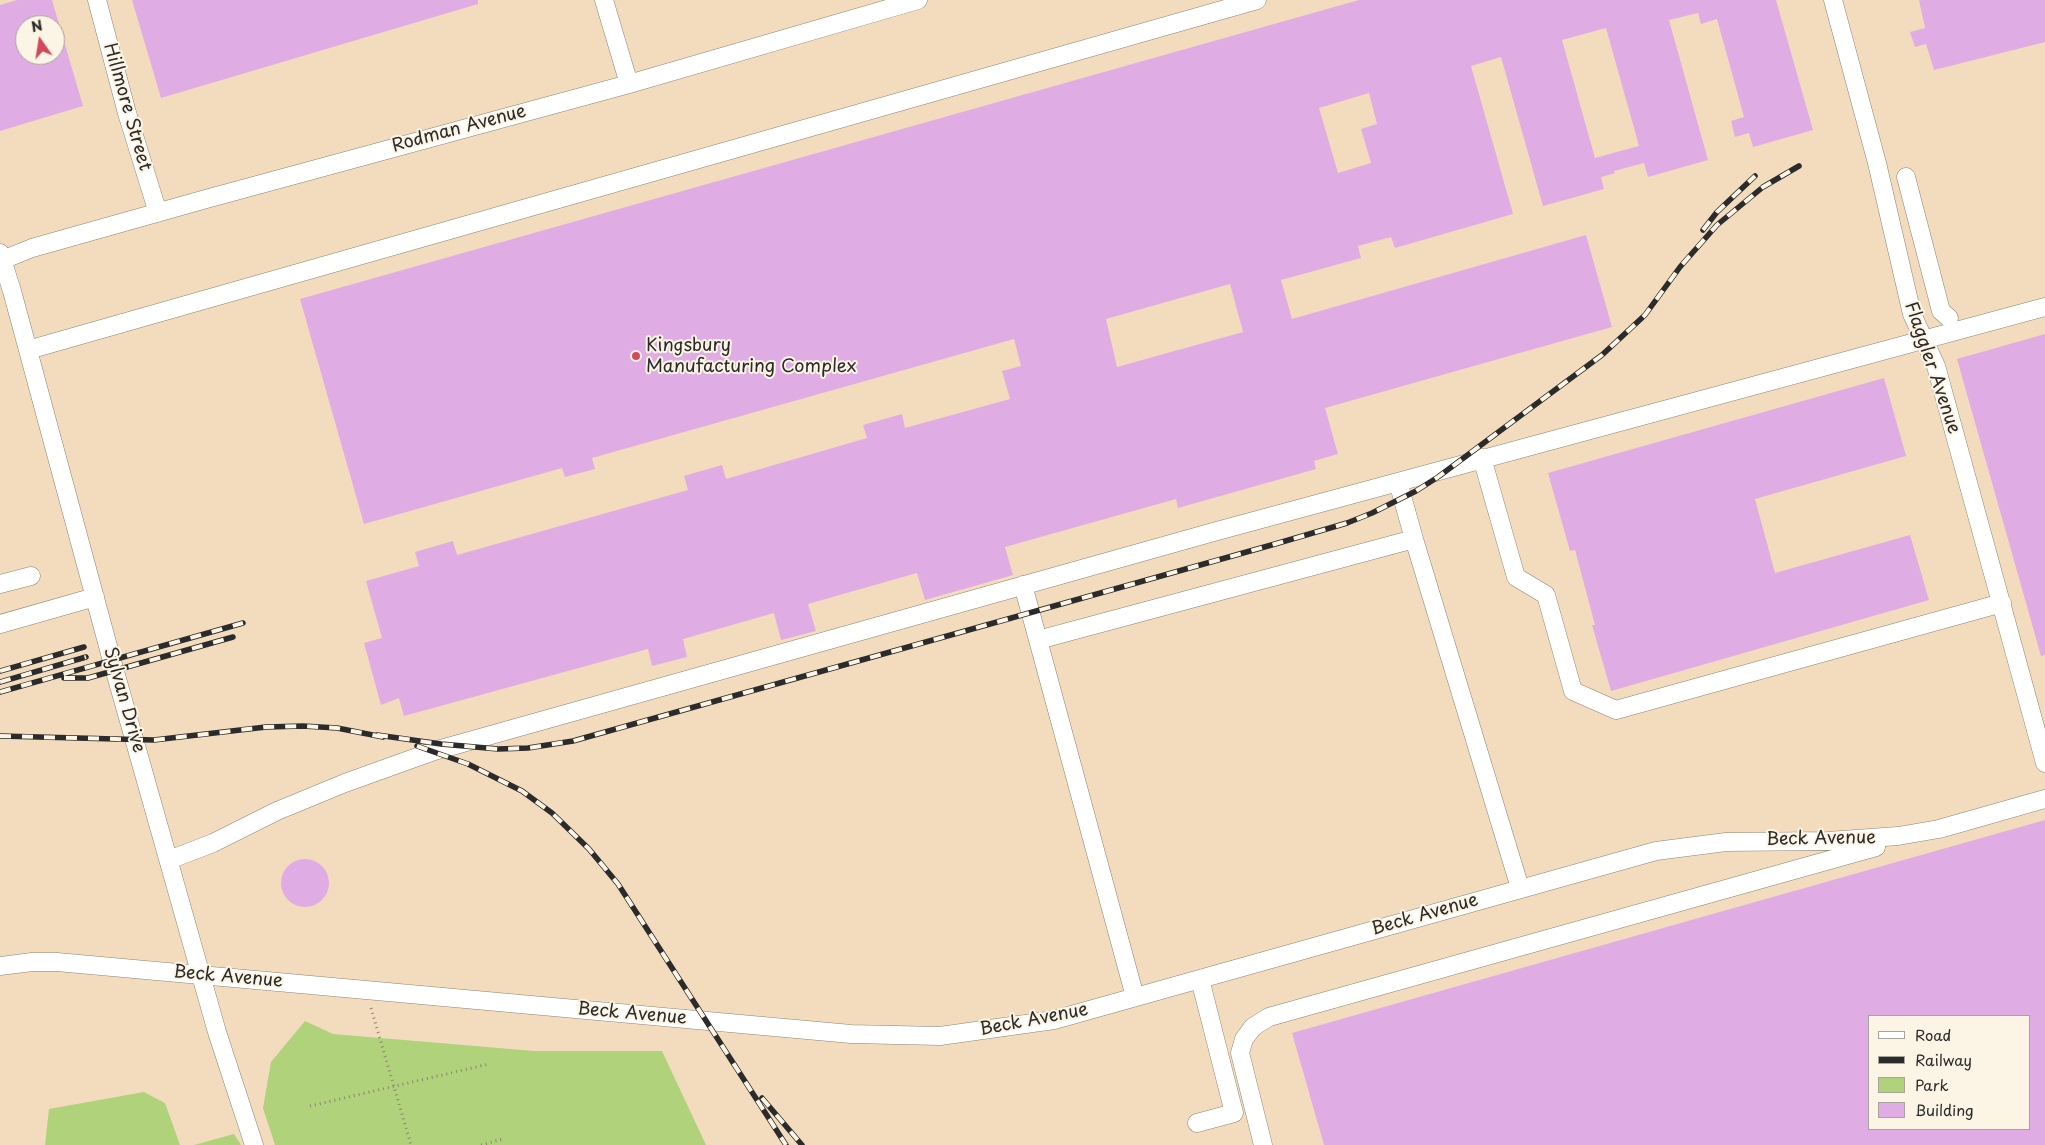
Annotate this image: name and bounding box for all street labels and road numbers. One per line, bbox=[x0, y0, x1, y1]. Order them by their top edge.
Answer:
street label: Hillmore Street bbox=[98, 41, 156, 173]
street label: Rodman Avenue bbox=[390, 101, 528, 157]
street label: Flaggler Avenue bbox=[1899, 299, 1965, 437]
street label: Sylvan Drive bbox=[99, 645, 149, 755]
street label: Beck Avenue bbox=[1766, 827, 1876, 851]
street label: Beck Avenue bbox=[1369, 889, 1481, 941]
street label: Beck Avenue bbox=[172, 961, 284, 993]
street label: Beck Avenue bbox=[576, 998, 688, 1030]
street label: Beck Avenue bbox=[978, 999, 1090, 1041]

